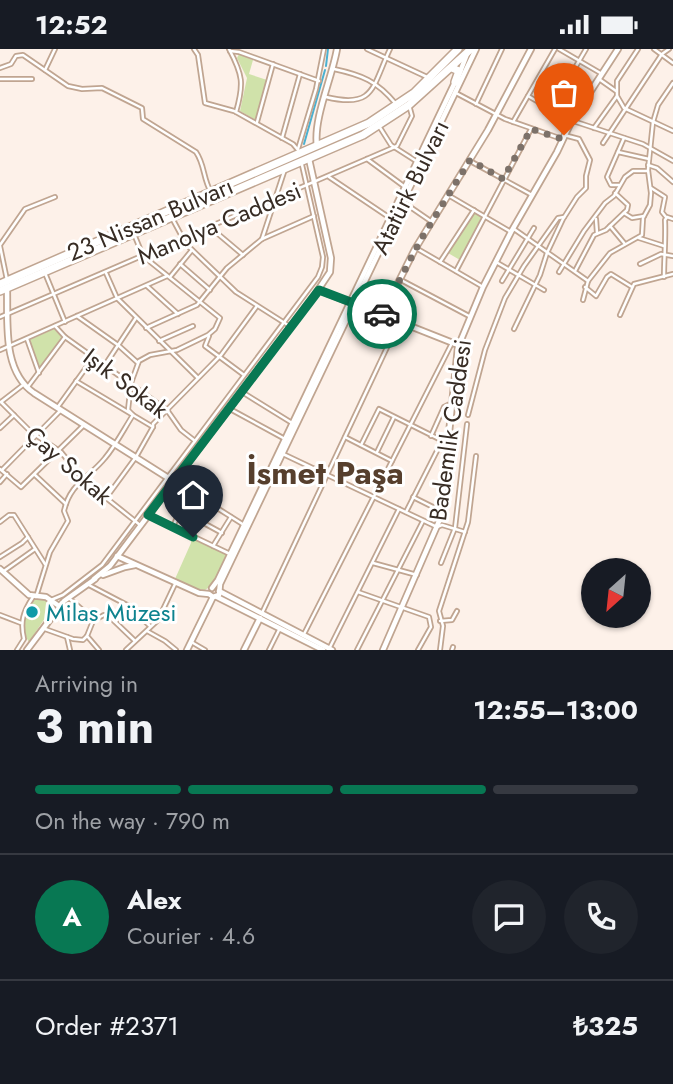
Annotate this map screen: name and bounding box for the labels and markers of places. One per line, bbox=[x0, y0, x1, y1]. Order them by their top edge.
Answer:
pin bbox=[534, 63, 594, 135]
pin bbox=[163, 465, 223, 537]
place label: Milas Müzesi bbox=[46, 595, 177, 630]
marker: Milas Müzesi bbox=[24, 604, 40, 620]

